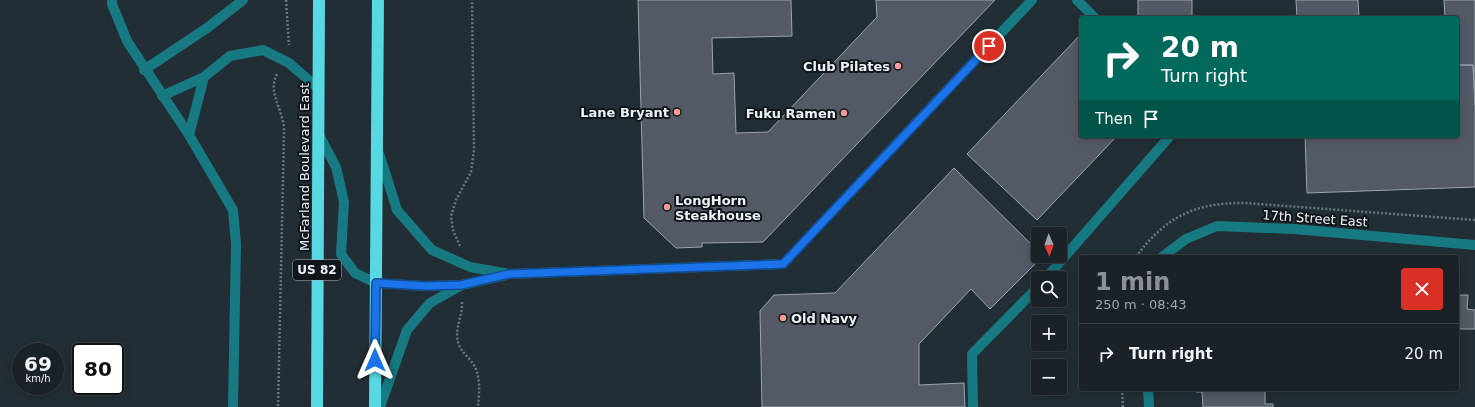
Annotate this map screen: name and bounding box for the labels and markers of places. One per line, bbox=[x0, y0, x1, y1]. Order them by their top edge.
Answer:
pin bbox=[972, 29, 1006, 63]
place label: Club Pilates bbox=[803, 59, 890, 74]
marker: Club Pilates bbox=[893, 61, 903, 71]
place label: Lane Bryant bbox=[580, 105, 669, 120]
place label: Fuku Ramen bbox=[746, 106, 836, 121]
marker: Lane Bryant bbox=[672, 107, 682, 117]
marker: Fuku Ramen bbox=[839, 108, 849, 118]
place label: LongHorn Steakhouse bbox=[675, 193, 761, 223]
marker: LongHorn Steakhouse bbox=[662, 202, 672, 212]
place label: Old Navy bbox=[791, 311, 857, 326]
marker: Old Navy bbox=[778, 313, 788, 323]

